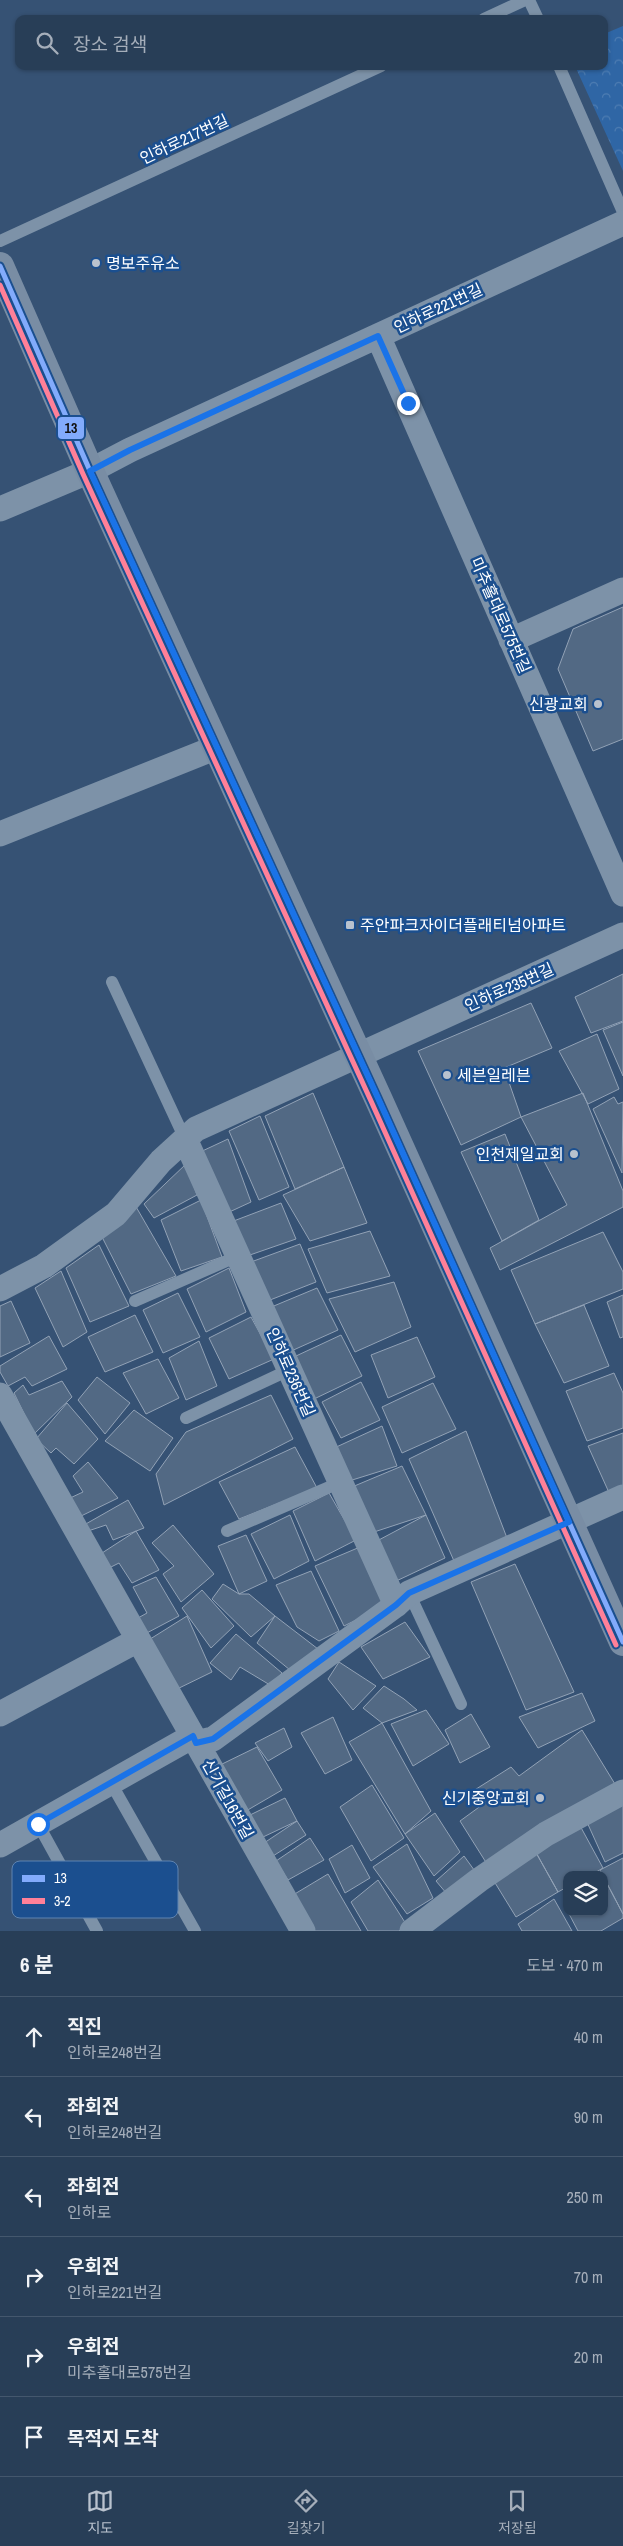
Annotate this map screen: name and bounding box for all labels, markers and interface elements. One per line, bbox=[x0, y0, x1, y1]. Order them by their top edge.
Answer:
search box bbox=[15, 15, 608, 70]
icon: search bbox=[33, 29, 61, 57]
text: 장소 검색 bbox=[73, 31, 147, 57]
street label: 인하로217번길 bbox=[136, 109, 232, 169]
place label: 명보주유소 bbox=[106, 252, 180, 274]
marker: 명보주유소 bbox=[90, 257, 102, 269]
street label: 인하로221번길 bbox=[390, 278, 486, 338]
route end bbox=[397, 392, 420, 415]
line badge: 13 bbox=[57, 416, 85, 440]
text: 13 bbox=[65, 419, 77, 437]
street label: 미추홀대로575번길 bbox=[466, 553, 536, 677]
place label: 신광교회 bbox=[529, 693, 588, 715]
marker: 신광교회 bbox=[592, 698, 604, 710]
place label: 주안파크자이더플래티넘아파트 bbox=[360, 914, 566, 936]
marker: 주안파크자이더플래티넘아파트 bbox=[344, 919, 356, 931]
street label: 인하로235번길 bbox=[461, 958, 557, 1016]
place label: 세븐일레븐 bbox=[457, 1064, 531, 1086]
marker: 세븐일레븐 bbox=[441, 1069, 453, 1081]
place label: 인천제일교회 bbox=[476, 1143, 564, 1165]
marker: 인천제일교회 bbox=[568, 1148, 580, 1160]
street label: 인하로236번길 bbox=[262, 1324, 320, 1420]
street label: 신기길16번길 bbox=[197, 1755, 259, 1843]
place label: 신기중앙교회 bbox=[442, 1787, 530, 1809]
marker: 신기중앙교회 bbox=[534, 1792, 546, 1804]
route start bbox=[27, 1813, 50, 1836]
legend bbox=[12, 1861, 178, 1918]
text: 13 bbox=[54, 1869, 67, 1887]
map controls bbox=[563, 1871, 608, 1916]
button: layers bbox=[563, 1871, 608, 1916]
text: 3-2 bbox=[54, 1892, 71, 1910]
text: 6 분 bbox=[20, 1950, 54, 1979]
text: 도보 · 470 m bbox=[526, 1954, 603, 1976]
text: 직진 bbox=[67, 2013, 102, 2039]
icon: ahead bbox=[20, 2023, 48, 2051]
text: 40 m bbox=[574, 2026, 603, 2048]
text: 인하로248번길 bbox=[67, 2041, 163, 2063]
text: 좌회전 bbox=[67, 2093, 119, 2119]
icon: left bbox=[20, 2103, 48, 2131]
text: 90 m bbox=[574, 2106, 603, 2128]
text: 인하로248번길 bbox=[67, 2121, 163, 2143]
text: 좌회전 bbox=[67, 2173, 119, 2199]
icon: left bbox=[20, 2183, 48, 2211]
text: 250 m bbox=[567, 2186, 603, 2208]
text: 인하로 bbox=[67, 2201, 111, 2223]
text: 우회전 bbox=[67, 2253, 119, 2279]
icon: right bbox=[20, 2263, 48, 2291]
text: 70 m bbox=[574, 2266, 603, 2288]
text: 인하로221번길 bbox=[67, 2281, 163, 2303]
text: 우회전 bbox=[67, 2333, 119, 2359]
icon: right bbox=[20, 2343, 48, 2371]
text: 20 m bbox=[574, 2346, 603, 2368]
text: 미추홀대로575번길 bbox=[67, 2361, 192, 2383]
icon: arrive bbox=[20, 2423, 48, 2451]
text: 목적지 도착 bbox=[67, 2425, 159, 2451]
tab: 지도 bbox=[86, 2487, 114, 2537]
tab: 길찾기 bbox=[287, 2487, 325, 2537]
tab: 저장됨 bbox=[498, 2487, 537, 2537]

